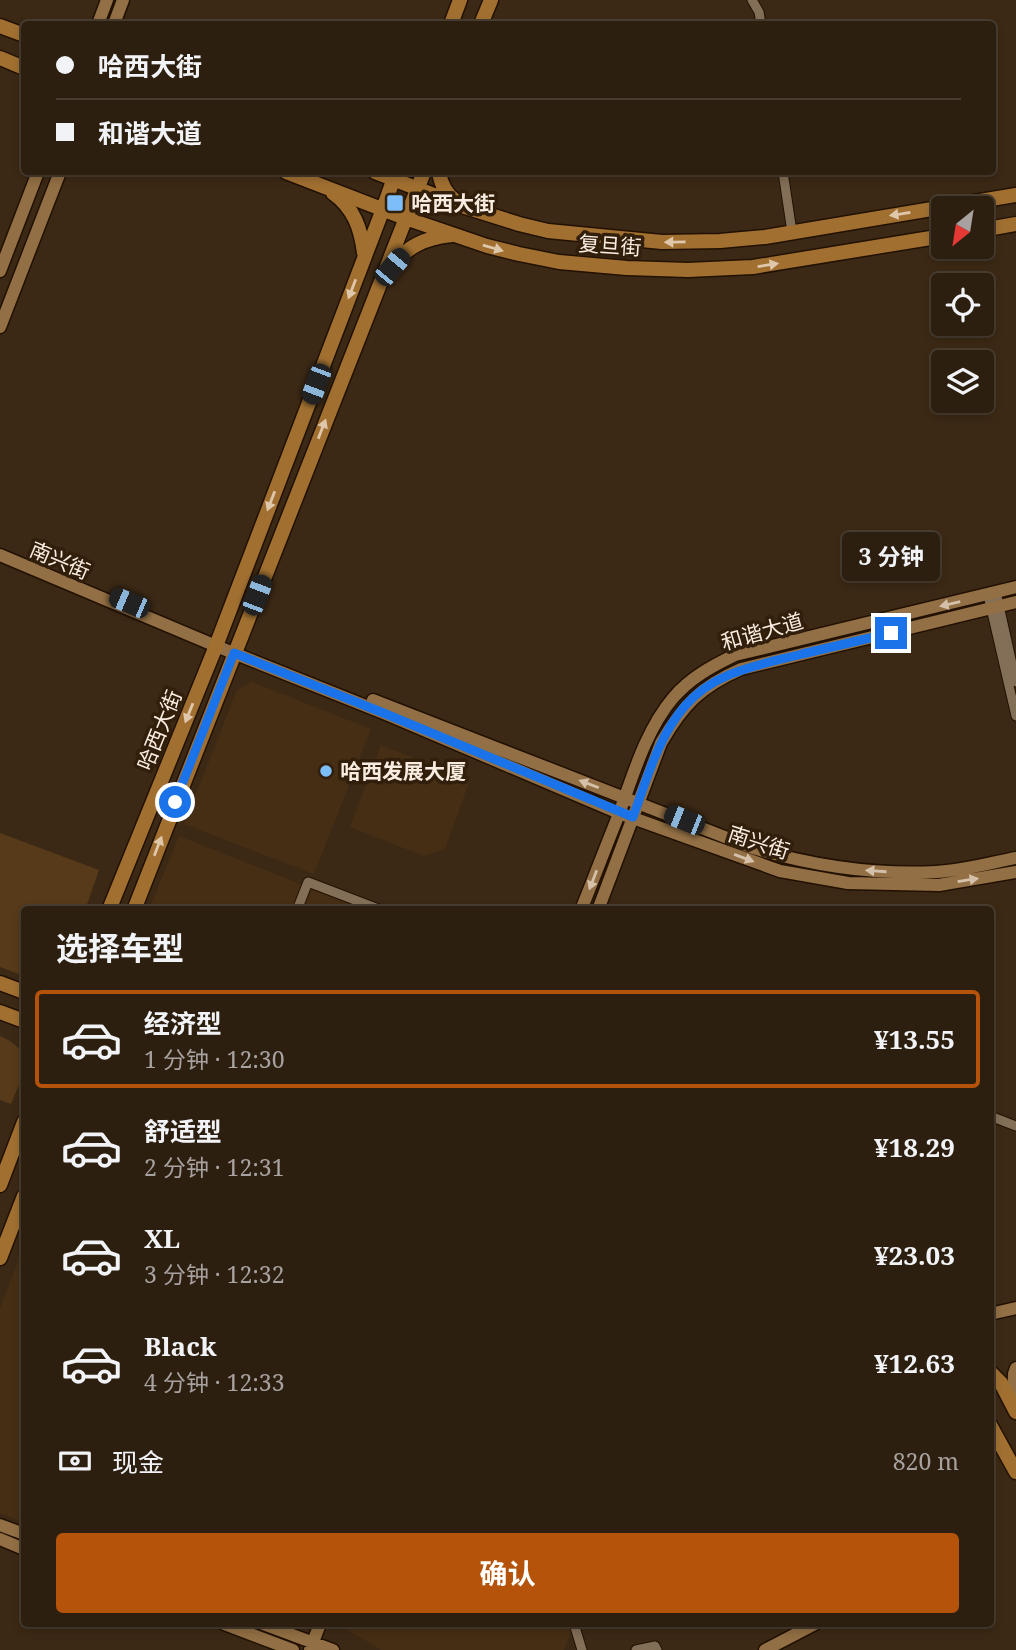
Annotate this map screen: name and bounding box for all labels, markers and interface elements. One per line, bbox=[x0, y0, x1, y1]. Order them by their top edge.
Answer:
text: 哈西大街 bbox=[98, 48, 202, 84]
text: 和谐大道 bbox=[98, 115, 202, 151]
place label: 哈西大街 bbox=[411, 189, 495, 217]
marker: 哈西大街 bbox=[385, 193, 405, 213]
north arrow bbox=[931, 196, 994, 259]
map controls bbox=[931, 196, 994, 413]
one-way arrow bbox=[889, 209, 911, 220]
street label: 复旦街 bbox=[578, 229, 642, 261]
one-way arrow bbox=[664, 236, 686, 247]
one-way arrow bbox=[483, 243, 504, 253]
car bbox=[371, 244, 414, 290]
one-way arrow bbox=[757, 259, 779, 270]
button: locate bbox=[931, 273, 994, 336]
one-way arrow bbox=[346, 278, 357, 299]
button: layers bbox=[931, 350, 994, 413]
car bbox=[299, 361, 334, 407]
one-way arrow bbox=[317, 419, 328, 440]
one-way arrow bbox=[265, 491, 276, 512]
callout: 3 分钟 bbox=[842, 532, 940, 580]
street label: 南兴街 bbox=[26, 535, 94, 585]
text: 3 分钟 bbox=[859, 540, 923, 572]
car bbox=[240, 572, 275, 618]
car bbox=[106, 585, 153, 621]
one-way arrow bbox=[939, 599, 961, 610]
street label: 和谐大道 bbox=[718, 606, 806, 656]
route end bbox=[875, 617, 907, 649]
street label: 哈西大街 bbox=[130, 686, 188, 774]
one-way arrow bbox=[183, 703, 194, 724]
place label: 哈西发展大厦 bbox=[340, 757, 466, 785]
marker: 哈西发展大厦 bbox=[318, 763, 334, 779]
one-way arrow bbox=[579, 778, 600, 789]
route start bbox=[159, 786, 191, 818]
car bbox=[661, 802, 708, 838]
street label: 南兴街 bbox=[725, 819, 793, 865]
one-way arrow bbox=[153, 836, 164, 857]
one-way arrow bbox=[733, 853, 754, 864]
one-way arrow bbox=[864, 866, 886, 877]
one-way arrow bbox=[587, 870, 598, 891]
one-way arrow bbox=[957, 874, 979, 885]
text: 选择车型 bbox=[56, 926, 184, 969]
text: 经济型 bbox=[144, 1005, 222, 1041]
icon: car bbox=[60, 1008, 123, 1071]
text: ¥13.55 bbox=[874, 1021, 955, 1057]
text: 1 分钟 · 12:30 bbox=[144, 1043, 285, 1075]
text: 舒适型 bbox=[144, 1113, 222, 1149]
icon: car bbox=[60, 1116, 123, 1179]
text: ¥18.29 bbox=[874, 1129, 955, 1165]
text: 2 分钟 · 12:31 bbox=[144, 1151, 285, 1183]
text: XL bbox=[144, 1220, 180, 1256]
icon: car bbox=[60, 1224, 123, 1287]
text: ¥23.03 bbox=[874, 1237, 955, 1273]
text: 3 分钟 · 12:32 bbox=[144, 1258, 285, 1290]
text: Black bbox=[144, 1328, 217, 1364]
icon: car bbox=[60, 1332, 123, 1395]
text: ¥12.63 bbox=[874, 1345, 955, 1381]
text: 4 分钟 · 12:33 bbox=[144, 1366, 285, 1398]
icon: cash bbox=[56, 1442, 94, 1480]
text: 现金 bbox=[112, 1444, 164, 1480]
text: 820 m bbox=[893, 1445, 959, 1477]
button: 确认 bbox=[56, 1533, 959, 1613]

